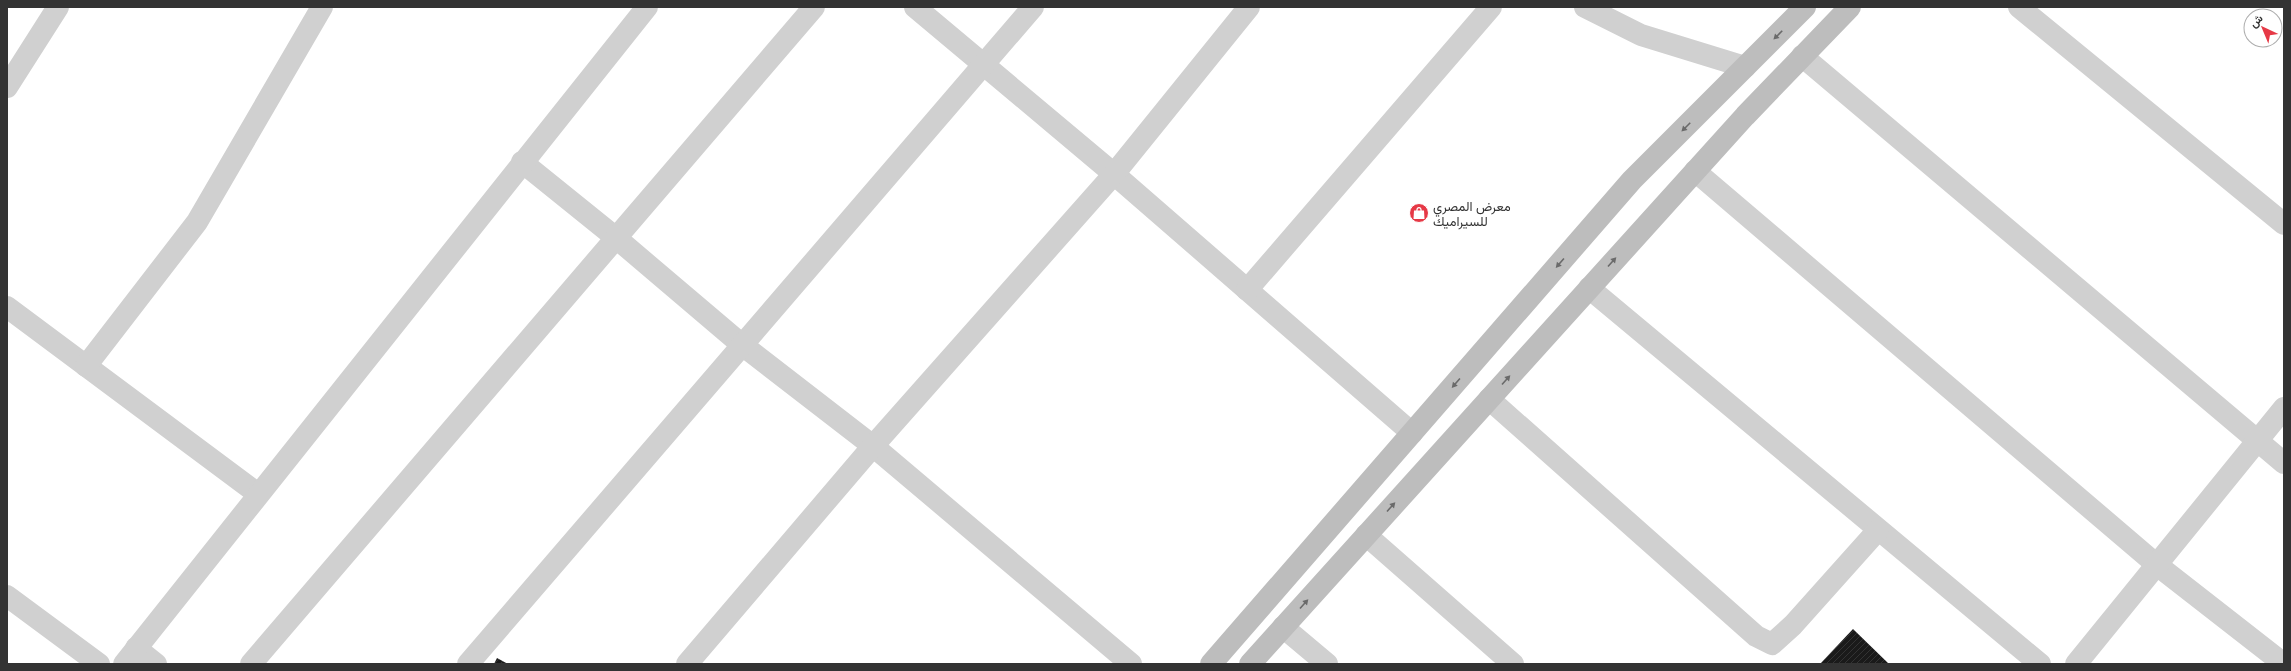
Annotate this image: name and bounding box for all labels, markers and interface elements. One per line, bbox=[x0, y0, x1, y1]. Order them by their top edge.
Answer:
north arrow bbox=[2243, 8, 2283, 48]
text: ش bbox=[2246, 10, 2266, 30]
one-way arrow bbox=[1773, 30, 1782, 40]
one-way arrow bbox=[1681, 122, 1691, 131]
place label: معرض المصري للسيراميك bbox=[1433, 197, 1511, 230]
shop icon: معرض المصري للسيراميك bbox=[1408, 202, 1430, 224]
one-way arrow bbox=[1555, 258, 1564, 269]
one-way arrow bbox=[1607, 258, 1616, 267]
one-way arrow bbox=[1502, 375, 1511, 385]
one-way arrow bbox=[1452, 378, 1461, 387]
one-way arrow bbox=[1386, 503, 1395, 512]
one-way arrow bbox=[1299, 599, 1309, 609]

